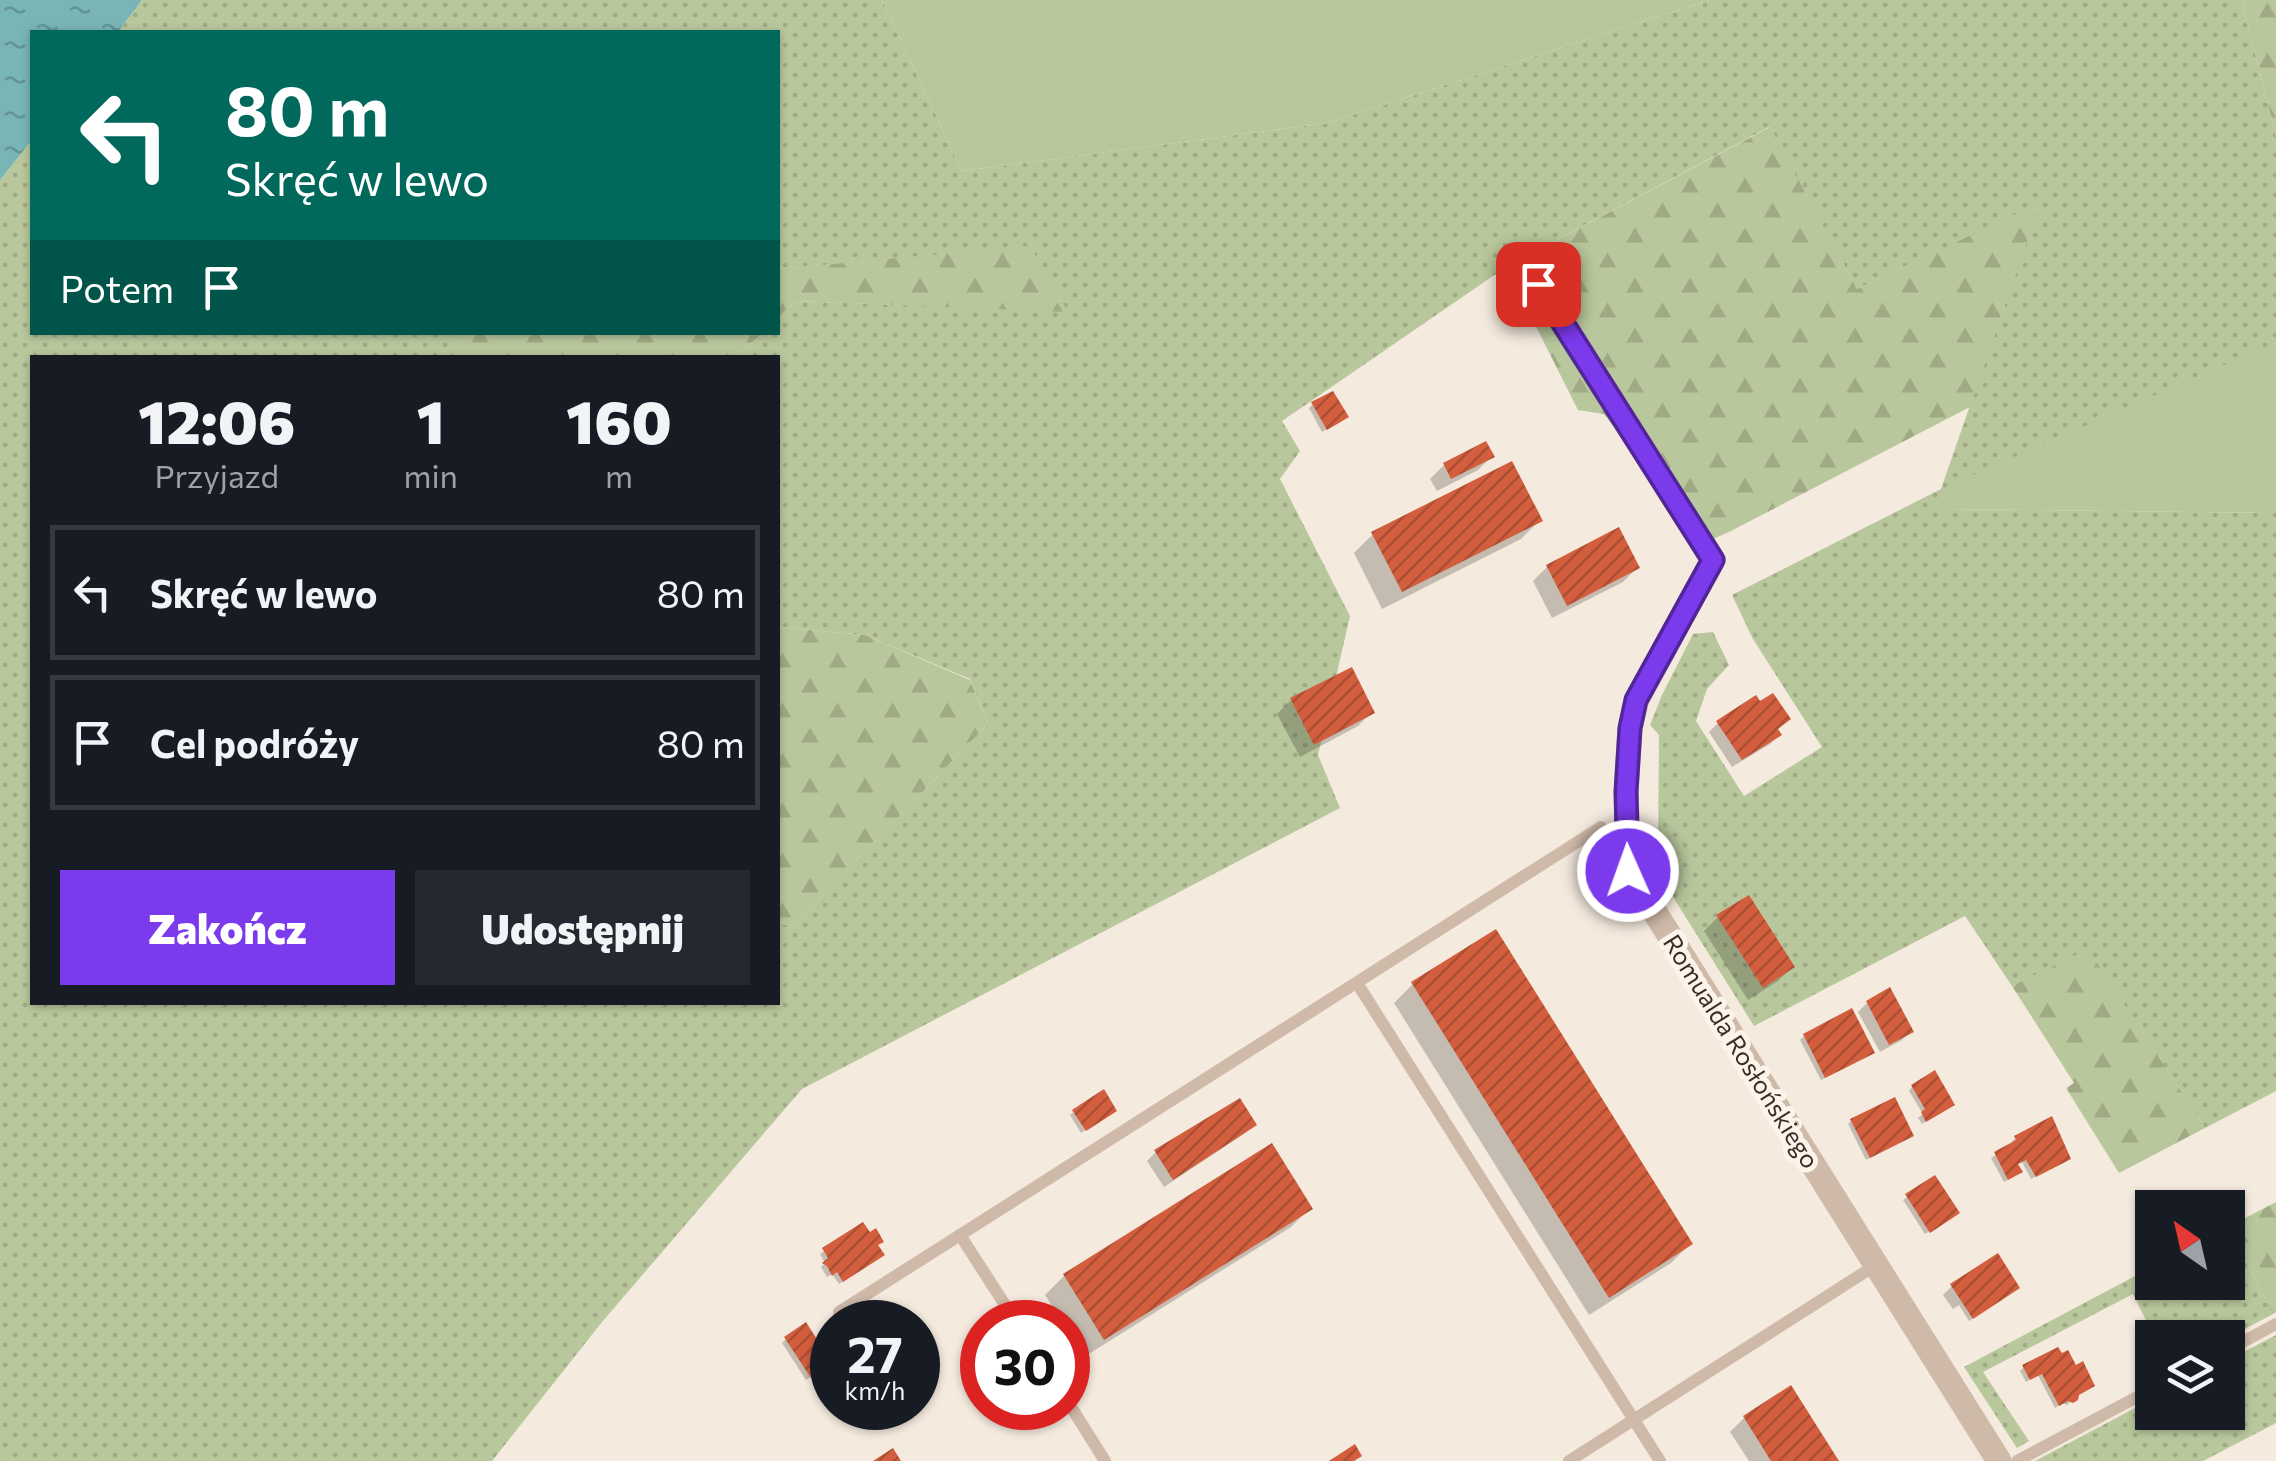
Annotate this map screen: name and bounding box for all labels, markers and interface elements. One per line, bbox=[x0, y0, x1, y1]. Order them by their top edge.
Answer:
text: 80 m bbox=[225, 65, 389, 150]
icon: left bbox=[60, 70, 190, 200]
text: Skręć w lewo bbox=[225, 150, 489, 205]
pin bbox=[1496, 242, 1581, 327]
icon: arrive bbox=[1511, 257, 1566, 312]
icon: arrive bbox=[194, 260, 249, 315]
text: Potem bbox=[60, 264, 174, 311]
text: 12:06 bbox=[138, 383, 295, 456]
text: 1 bbox=[417, 383, 445, 456]
text: 160 bbox=[566, 383, 672, 456]
text: Przyjazd bbox=[154, 455, 279, 495]
text: min bbox=[403, 455, 458, 495]
text: m bbox=[605, 455, 633, 495]
icon: left bbox=[65, 565, 120, 620]
text: Skręć w lewo bbox=[150, 569, 377, 616]
text: 80 m bbox=[657, 569, 745, 616]
icon: arrive bbox=[65, 715, 120, 770]
text: Cel podróży bbox=[150, 719, 359, 766]
text: 80 m bbox=[657, 719, 745, 766]
position arrow bbox=[1576, 819, 1680, 923]
button: Zakończ bbox=[60, 870, 395, 985]
button: Udostępnij bbox=[415, 870, 750, 985]
street label: Romualda Rosłońskiego bbox=[1658, 929, 1826, 1173]
north arrow bbox=[2135, 1190, 2245, 1300]
map controls bbox=[2135, 1190, 2245, 1430]
speed limit sign: 30 bbox=[960, 1300, 1090, 1430]
button: layers bbox=[2135, 1320, 2245, 1430]
text: 27 bbox=[847, 1322, 903, 1383]
text: km/h bbox=[845, 1375, 905, 1405]

